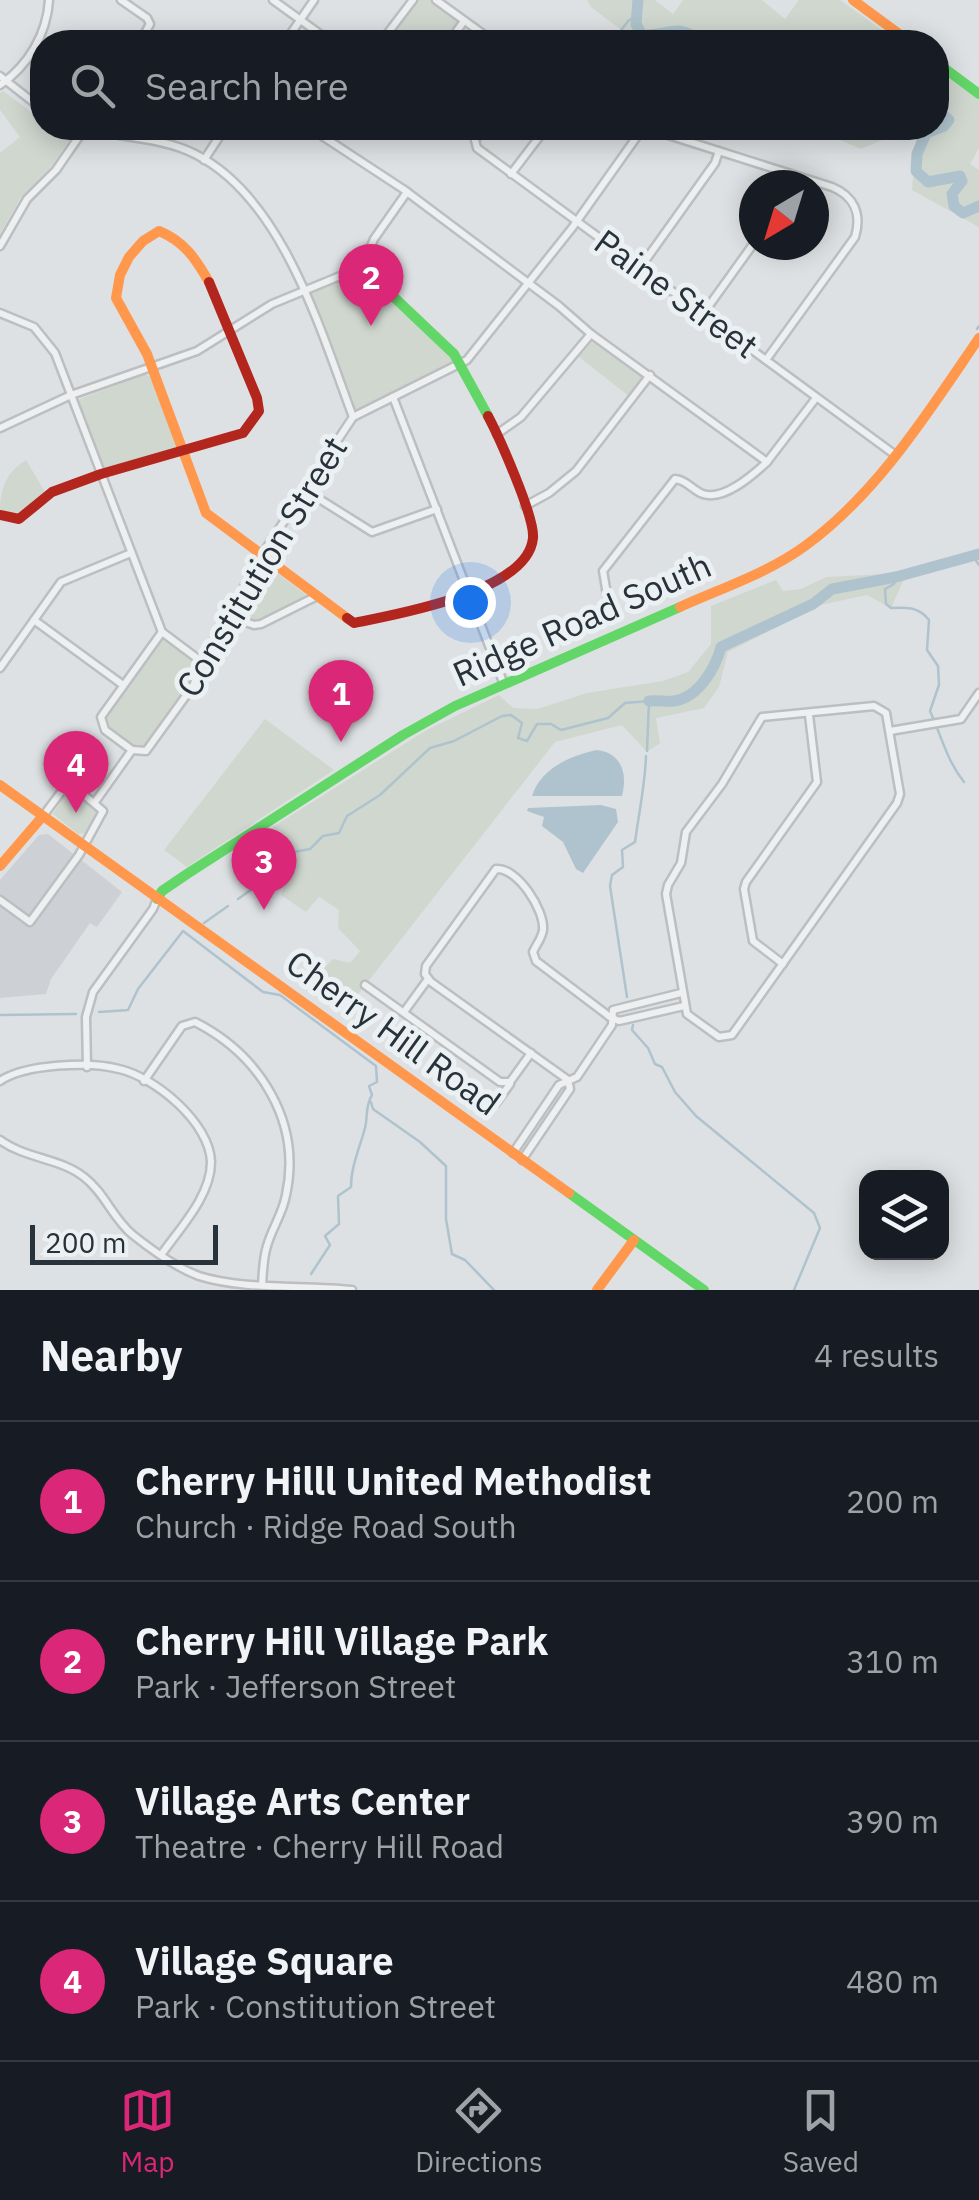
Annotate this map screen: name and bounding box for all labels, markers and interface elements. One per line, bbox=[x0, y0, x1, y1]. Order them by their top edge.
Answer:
search box bbox=[30, 30, 949, 140]
icon: search bbox=[65, 58, 120, 113]
text: Search here bbox=[145, 61, 349, 110]
north arrow bbox=[739, 170, 829, 260]
street label: Paine Street bbox=[586, 218, 768, 368]
pin: 2 bbox=[338, 244, 404, 326]
street label: Constitution Street bbox=[165, 428, 357, 705]
street label: Ridge Road South bbox=[445, 542, 718, 697]
your location bbox=[445, 577, 496, 628]
pin: 1 bbox=[308, 660, 374, 742]
pin: 4 bbox=[44, 730, 108, 813]
pin: 3 bbox=[232, 828, 296, 910]
street label: Cherry Hill Road bbox=[277, 939, 510, 1125]
map controls bbox=[859, 1170, 949, 1260]
button: layers bbox=[859, 1170, 949, 1260]
scale bar bbox=[30, 1220, 218, 1264]
text: 200 m bbox=[45, 1224, 126, 1261]
text: Nearby bbox=[40, 1328, 182, 1383]
text: 4 results bbox=[814, 1334, 939, 1376]
text: Cherry Hilll United Methodist bbox=[135, 1456, 651, 1505]
text: 1 bbox=[63, 1480, 82, 1522]
text: 200 m bbox=[846, 1480, 939, 1522]
text: Church · Ridge Road South bbox=[135, 1505, 517, 1547]
text: Cherry Hill Village Park bbox=[135, 1616, 548, 1665]
text: 2 bbox=[63, 1640, 82, 1682]
text: 310 m bbox=[846, 1640, 939, 1682]
text: Park · Jefferson Street bbox=[135, 1665, 456, 1707]
text: Village Arts Center bbox=[135, 1776, 470, 1825]
text: 3 bbox=[63, 1800, 82, 1842]
text: 390 m bbox=[846, 1800, 939, 1842]
text: Theatre · Cherry Hill Road bbox=[135, 1825, 504, 1867]
text: Village Square bbox=[135, 1936, 394, 1985]
text: 4 bbox=[63, 1960, 82, 2002]
text: 480 m bbox=[846, 1960, 939, 2002]
text: Park · Constitution Street bbox=[135, 1985, 496, 2027]
tab: Map bbox=[120, 2083, 175, 2180]
tab: Directions bbox=[415, 2083, 543, 2180]
tab: Saved bbox=[783, 2083, 859, 2180]

